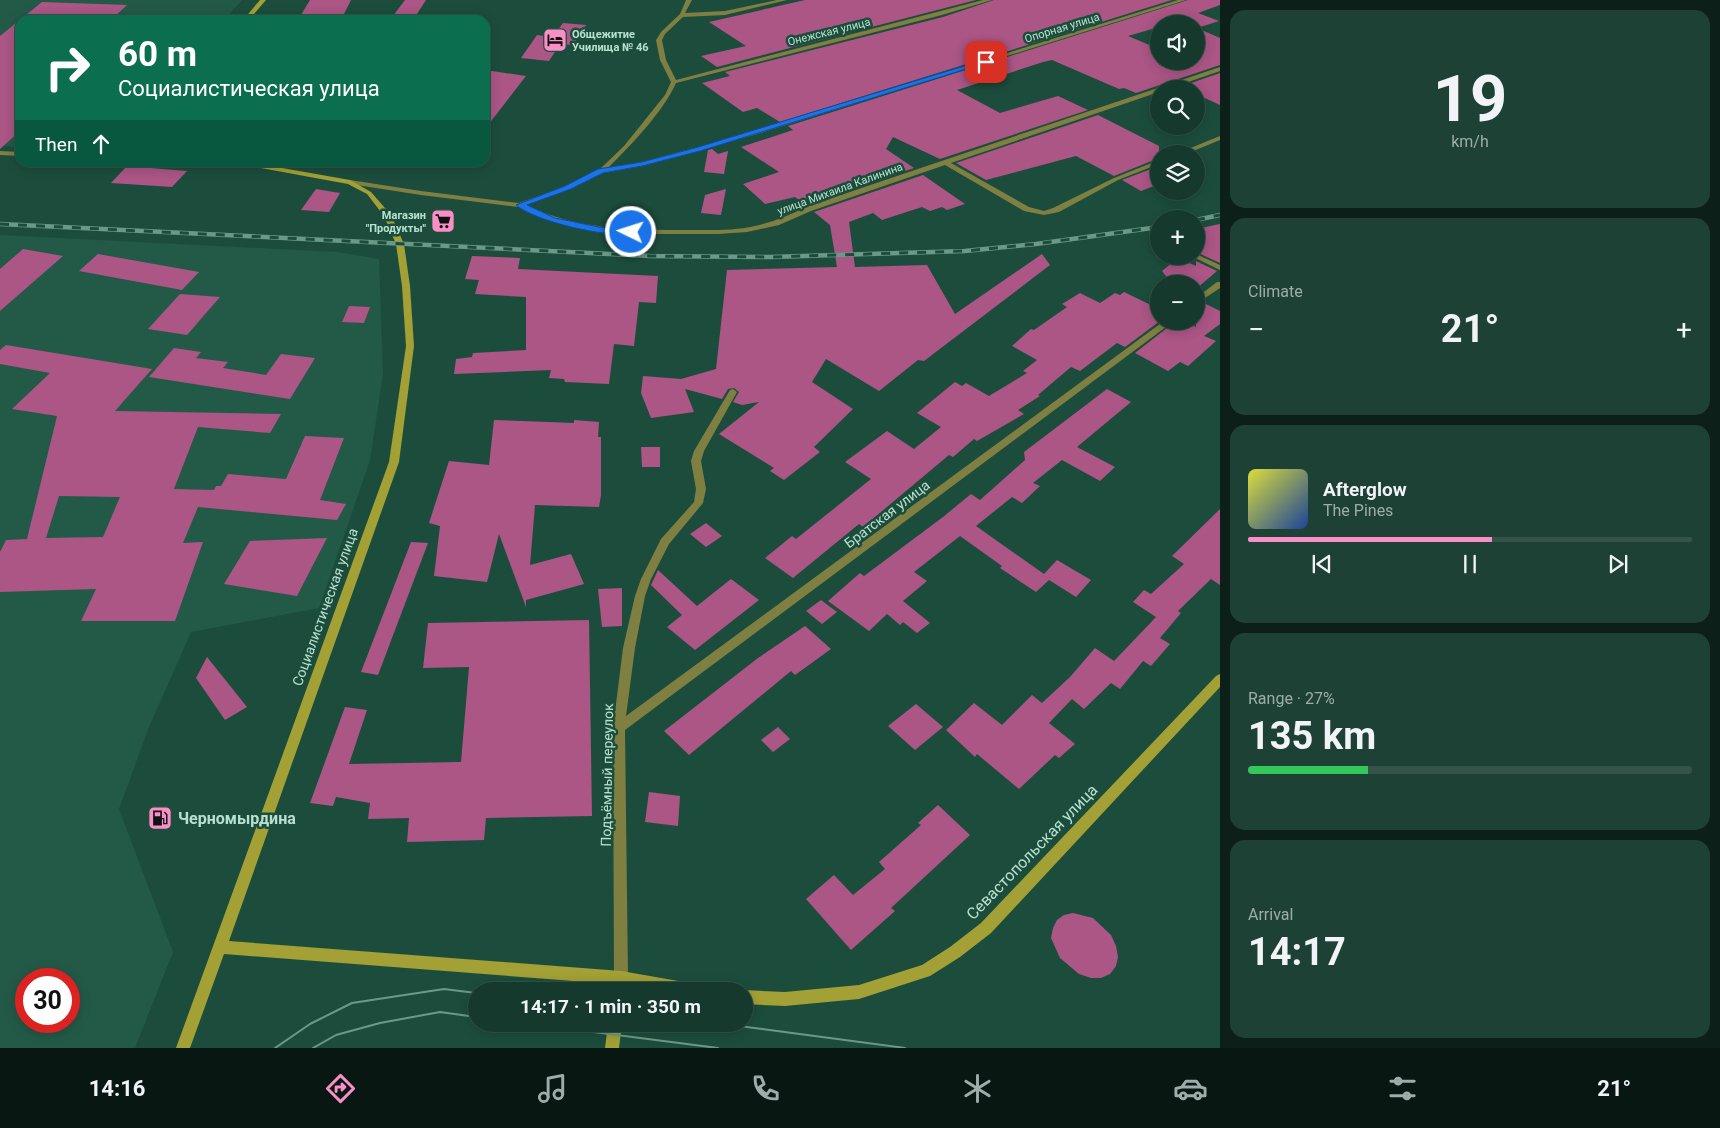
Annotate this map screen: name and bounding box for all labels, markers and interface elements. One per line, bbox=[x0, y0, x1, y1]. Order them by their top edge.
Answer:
street label: Опорная улица bbox=[1023, 10, 1101, 46]
street label: Онежская улица bbox=[786, 15, 872, 49]
map controls bbox=[1150, 15, 1205, 330]
button: sound bbox=[1150, 15, 1205, 70]
hotel icon: Общежитие Училища № 46 bbox=[542, 27, 568, 53]
place label: Общежитие Училища № 46 bbox=[572, 28, 649, 54]
text: 60 m bbox=[118, 34, 197, 75]
icon: right bbox=[35, 35, 100, 100]
pin bbox=[965, 41, 1007, 83]
icon: arrive bbox=[972, 48, 1000, 76]
text: 19 bbox=[1433, 61, 1507, 137]
text: Социалистическая улица bbox=[118, 76, 380, 101]
button: search bbox=[1150, 80, 1205, 135]
icon: ahead bbox=[87, 130, 115, 158]
text: km/h bbox=[1451, 132, 1489, 151]
text: Then bbox=[35, 133, 77, 156]
button: layers bbox=[1150, 145, 1205, 200]
street label: улица Михаила Калинина bbox=[776, 160, 905, 218]
position arrow bbox=[604, 205, 656, 257]
supermarket icon: Магазин "Продукты" bbox=[430, 208, 456, 234]
place label: Магазин "Продукты" bbox=[366, 209, 426, 235]
button: + bbox=[1150, 210, 1205, 265]
button: − bbox=[1150, 275, 1205, 330]
text: Climate bbox=[1248, 282, 1303, 301]
text: 21° bbox=[1441, 307, 1499, 351]
text: − bbox=[1248, 313, 1264, 346]
text: + bbox=[1676, 313, 1692, 346]
street label: Братская улица bbox=[841, 477, 933, 551]
text: Afterglow bbox=[1323, 478, 1407, 501]
text: The Pines bbox=[1323, 501, 1393, 520]
street label: Социалистическая улица bbox=[289, 526, 361, 688]
icon: previous bbox=[1308, 550, 1336, 578]
icon: pause bbox=[1456, 550, 1484, 578]
icon: next bbox=[1604, 550, 1632, 578]
text: Range · 27% bbox=[1248, 689, 1335, 708]
street label: Подъёмный переулок bbox=[598, 703, 616, 847]
text: 135 km bbox=[1248, 714, 1376, 758]
street label: Севастопольская улица bbox=[963, 781, 1101, 923]
fuel station icon: Черномырдина bbox=[147, 805, 173, 831]
place label: Черномырдина bbox=[178, 809, 296, 828]
text: Arrival bbox=[1248, 905, 1293, 924]
text: 14:17 bbox=[1248, 930, 1346, 974]
speed limit sign: 30 bbox=[15, 968, 80, 1033]
text: 14:17 · 1 min · 350 m bbox=[520, 995, 701, 1018]
icon: directions bbox=[323, 1071, 358, 1106]
icon: music bbox=[535, 1071, 570, 1106]
icon: phone bbox=[748, 1071, 783, 1106]
icon: climate bbox=[960, 1071, 995, 1106]
icon: car bbox=[1173, 1071, 1208, 1106]
icon: filters bbox=[1385, 1071, 1420, 1106]
text: 14:16 bbox=[89, 1076, 145, 1101]
text: 21° bbox=[1597, 1076, 1631, 1101]

